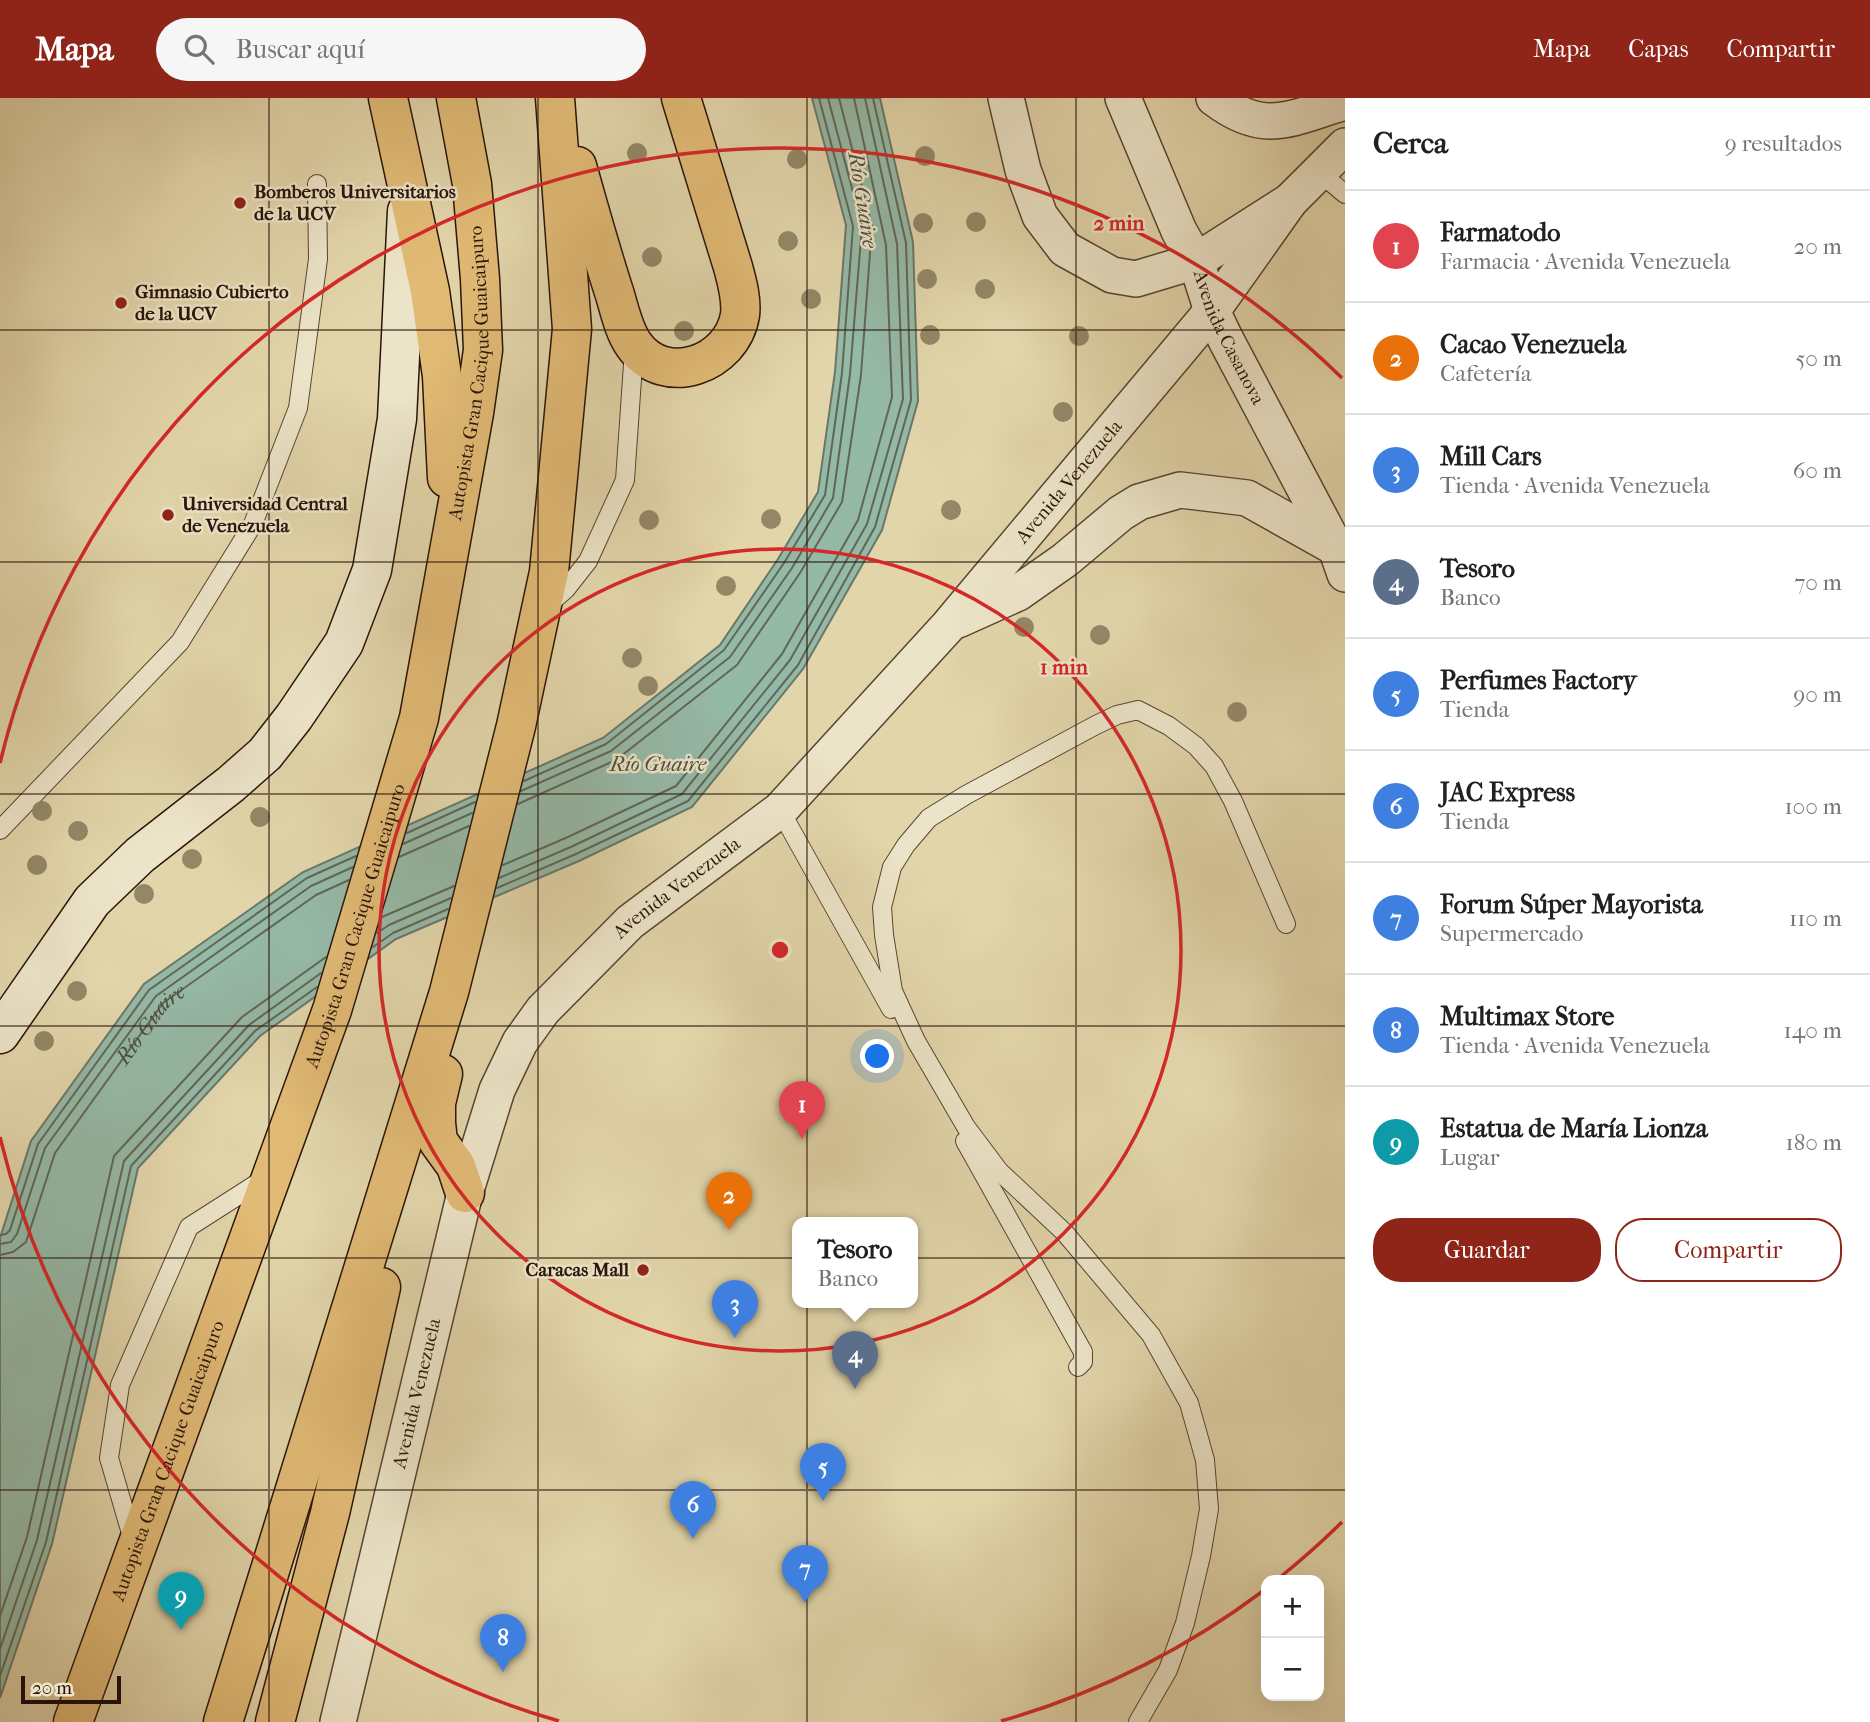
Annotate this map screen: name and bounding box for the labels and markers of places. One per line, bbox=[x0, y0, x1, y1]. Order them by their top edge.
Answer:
place label: Bomberos Universitarios de la UCV bbox=[254, 181, 456, 225]
marker: Bomberos Universitarios de la UCV bbox=[232, 195, 248, 211]
place label: Gimnasio Cubierto de la UCV bbox=[135, 281, 289, 325]
marker: Gimnasio Cubierto de la UCV bbox=[113, 295, 129, 311]
place label: Universidad Central de Venezuela bbox=[181, 493, 348, 537]
marker: Universidad Central de Venezuela bbox=[160, 507, 176, 523]
centre of rings bbox=[768, 938, 792, 962]
pin: 1 bbox=[779, 1081, 825, 1139]
pin: 2 bbox=[706, 1172, 752, 1230]
place label: Caracas Mall bbox=[526, 1259, 630, 1281]
marker: Caracas Mall bbox=[635, 1262, 651, 1278]
pin: 3 bbox=[712, 1280, 758, 1338]
pin: 4 bbox=[832, 1331, 878, 1389]
pin: 5 bbox=[800, 1443, 846, 1501]
pin: 6 bbox=[670, 1481, 716, 1539]
pin: 7 bbox=[782, 1545, 828, 1603]
pin: 9 bbox=[158, 1572, 204, 1630]
pin: 8 bbox=[480, 1614, 526, 1672]

